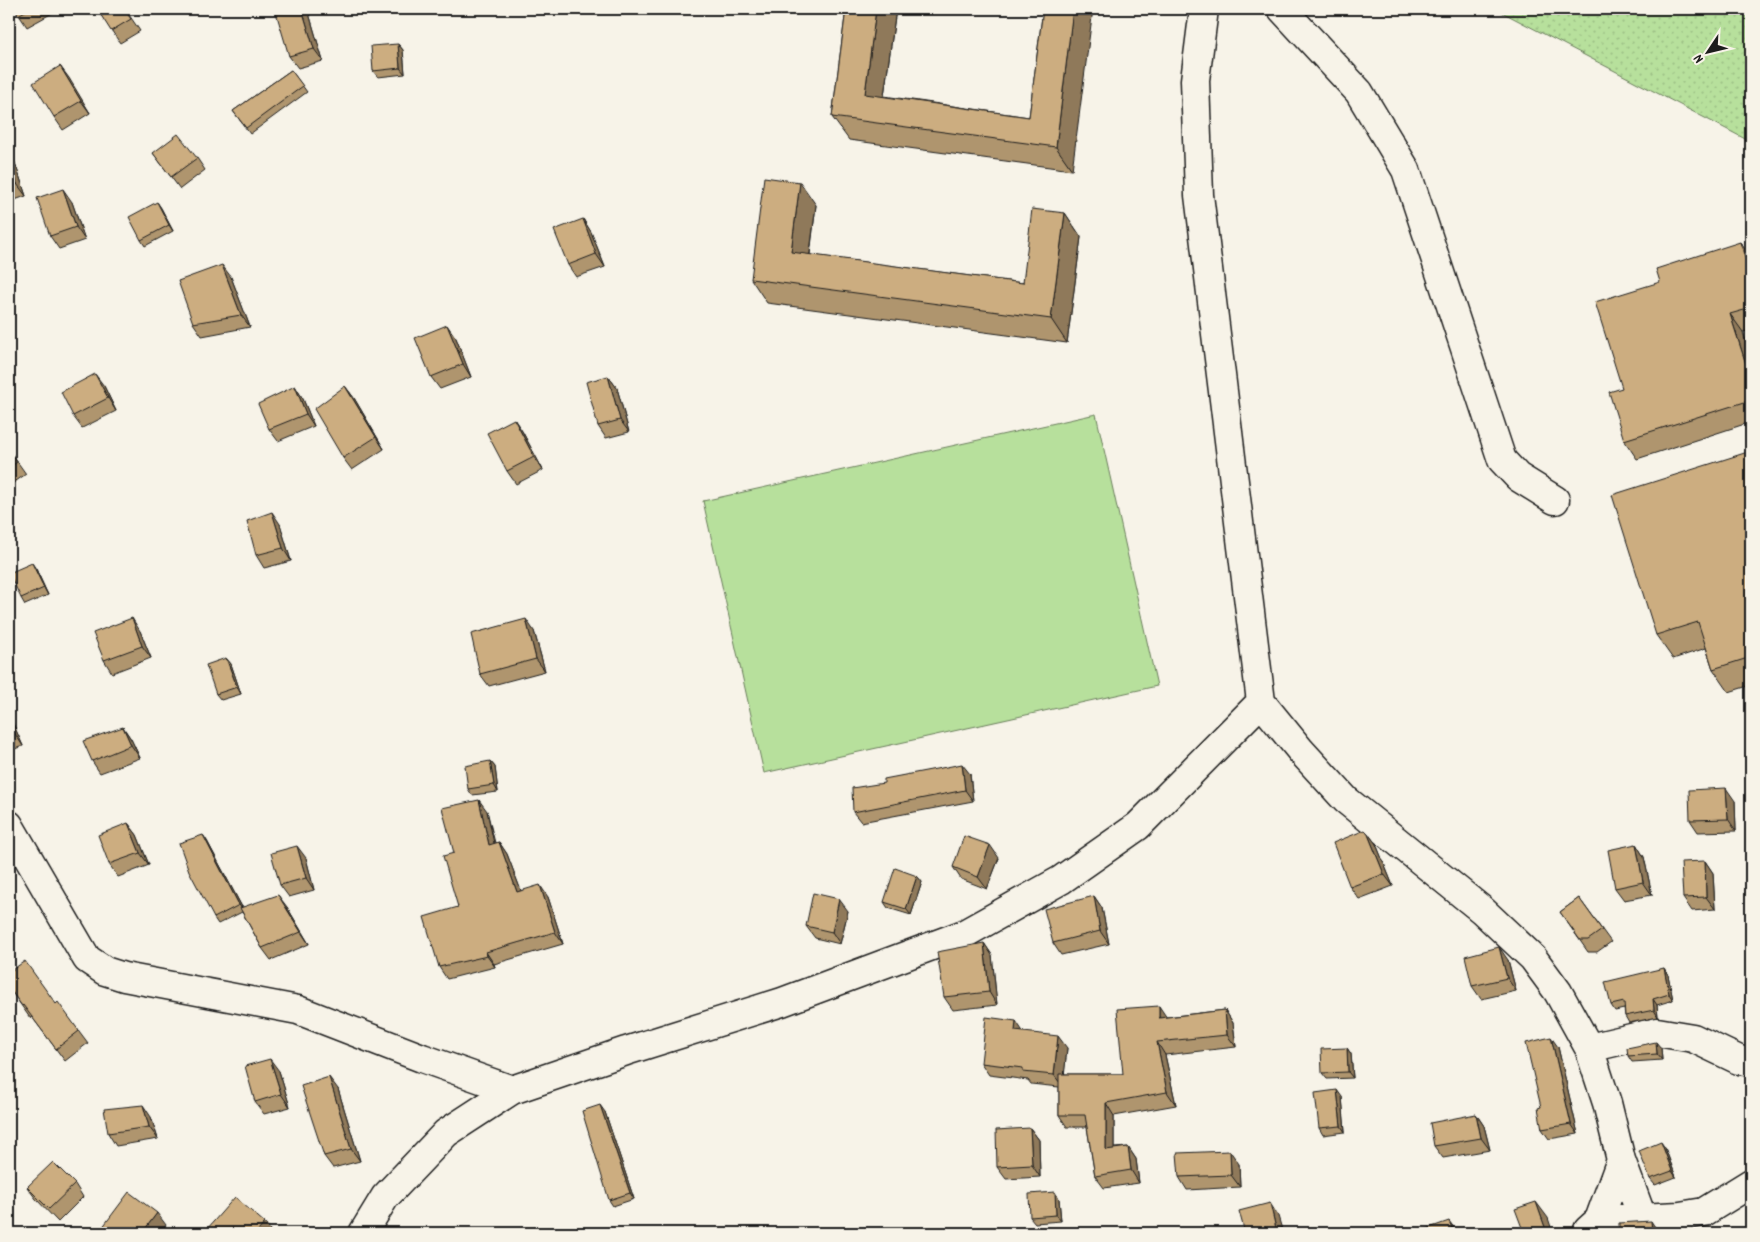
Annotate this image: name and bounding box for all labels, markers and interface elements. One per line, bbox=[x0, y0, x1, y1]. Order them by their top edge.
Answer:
north arrow bbox=[1682, 28, 1732, 78]
text: N bbox=[1689, 50, 1709, 67]

